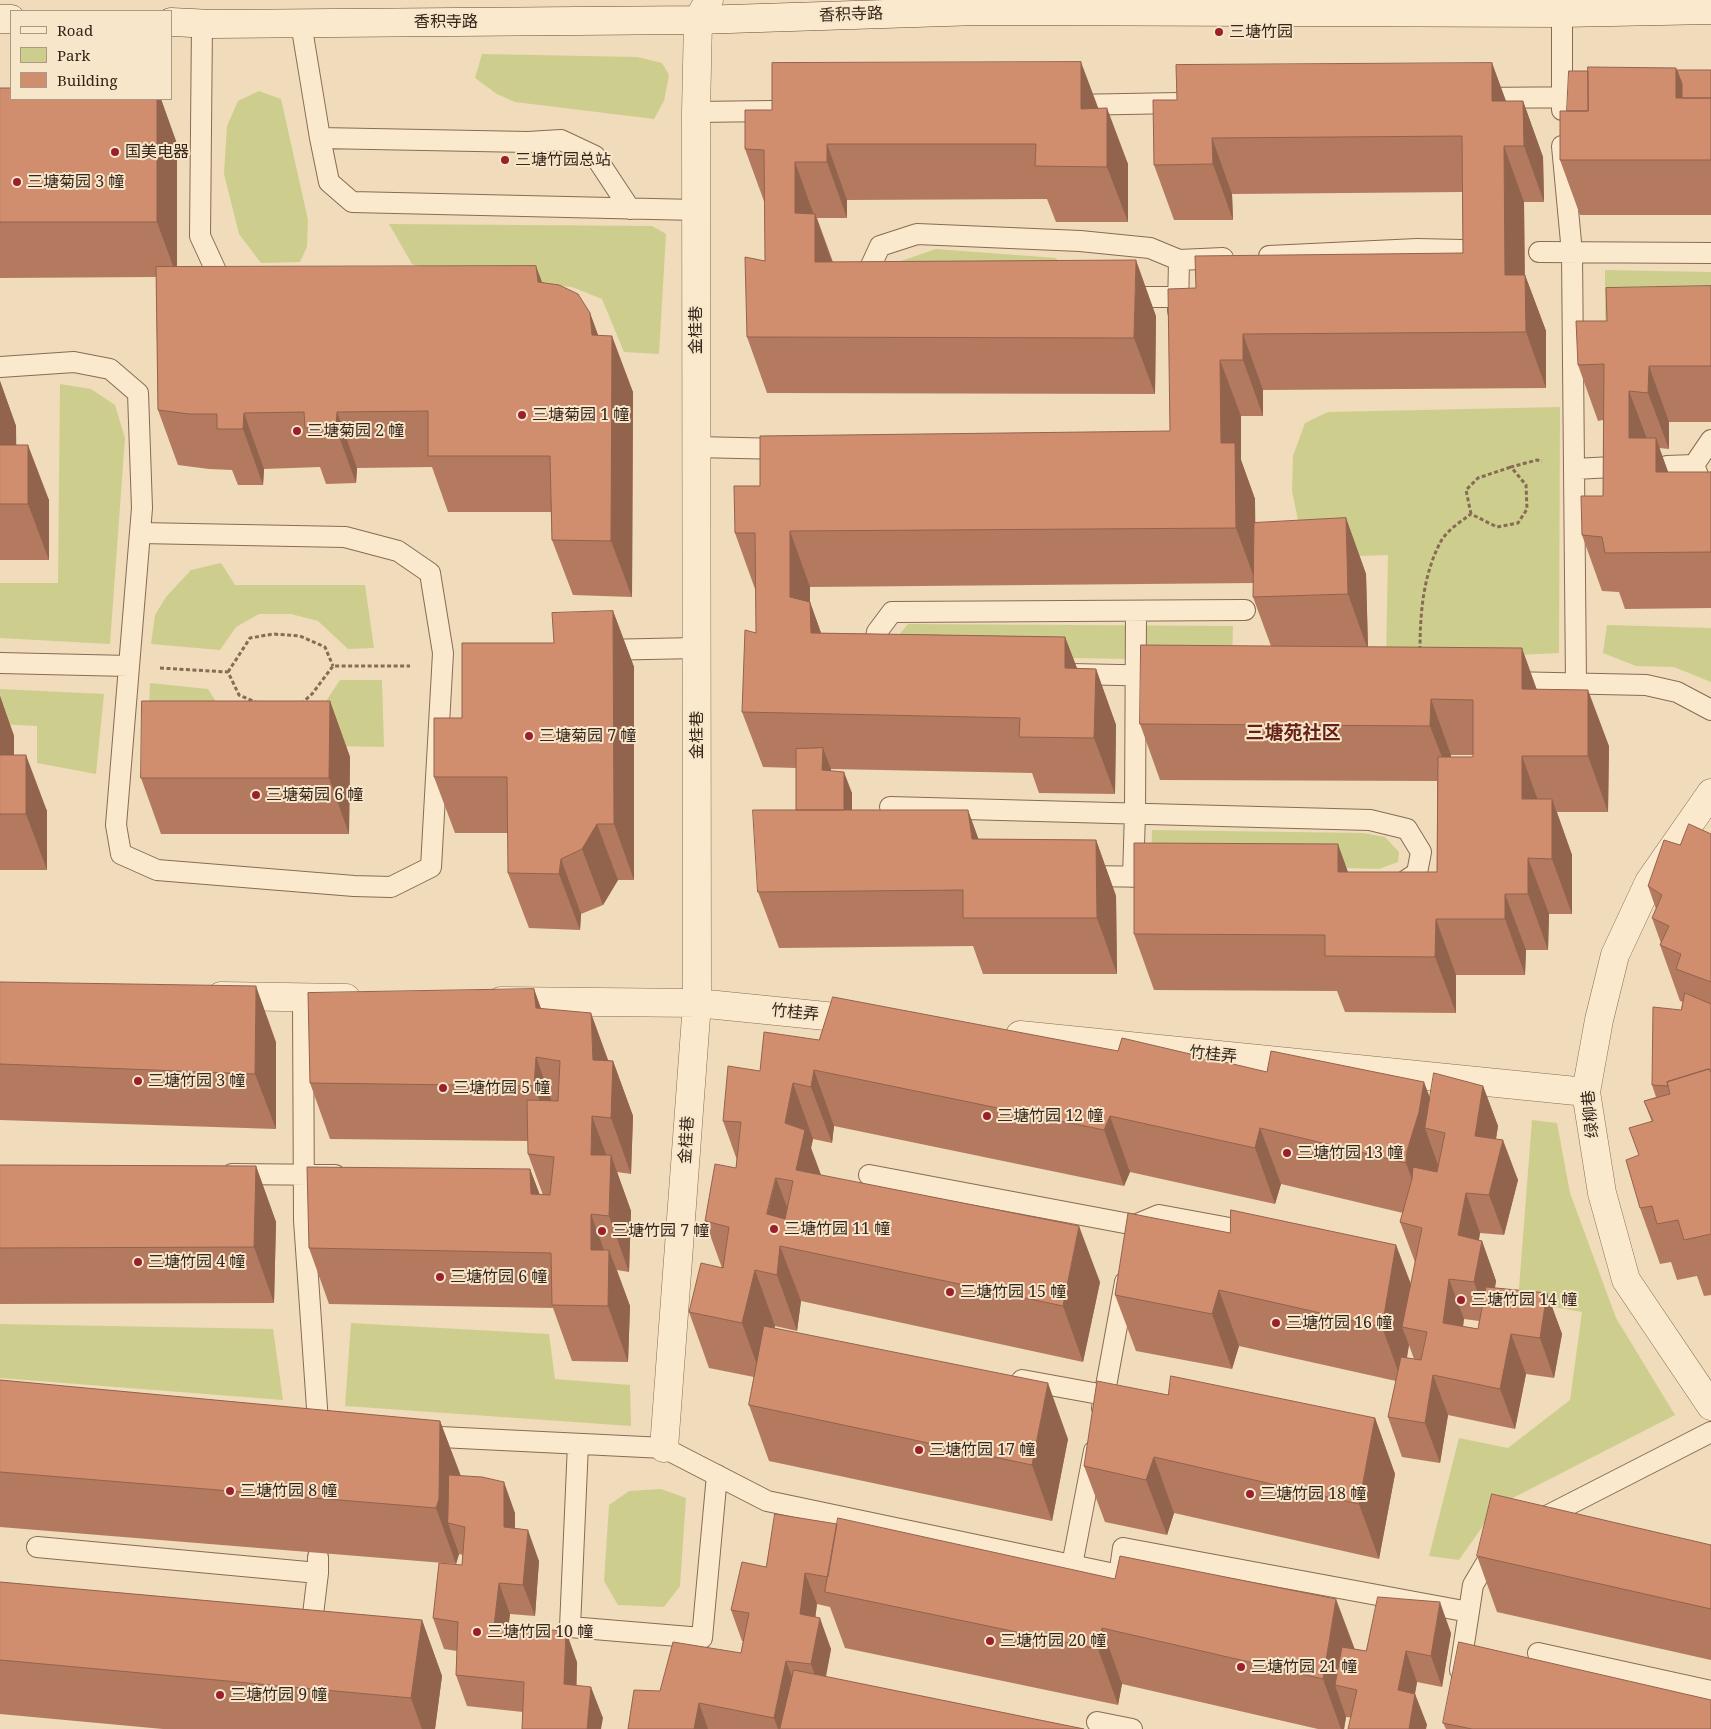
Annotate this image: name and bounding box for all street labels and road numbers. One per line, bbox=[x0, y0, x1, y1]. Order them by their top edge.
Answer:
street label: 香积寺路 bbox=[819, 4, 883, 26]
street label: 香积寺路 bbox=[414, 12, 478, 32]
street label: 金桂巷 bbox=[686, 306, 706, 354]
street label: 金桂巷 bbox=[687, 711, 707, 759]
street label: 竹桂弄 bbox=[770, 1001, 820, 1025]
street label: 竹桂弄 bbox=[1188, 1043, 1238, 1067]
street label: 绿柳巷 bbox=[1579, 1089, 1603, 1139]
street label: 金桂巷 bbox=[676, 1115, 698, 1165]

